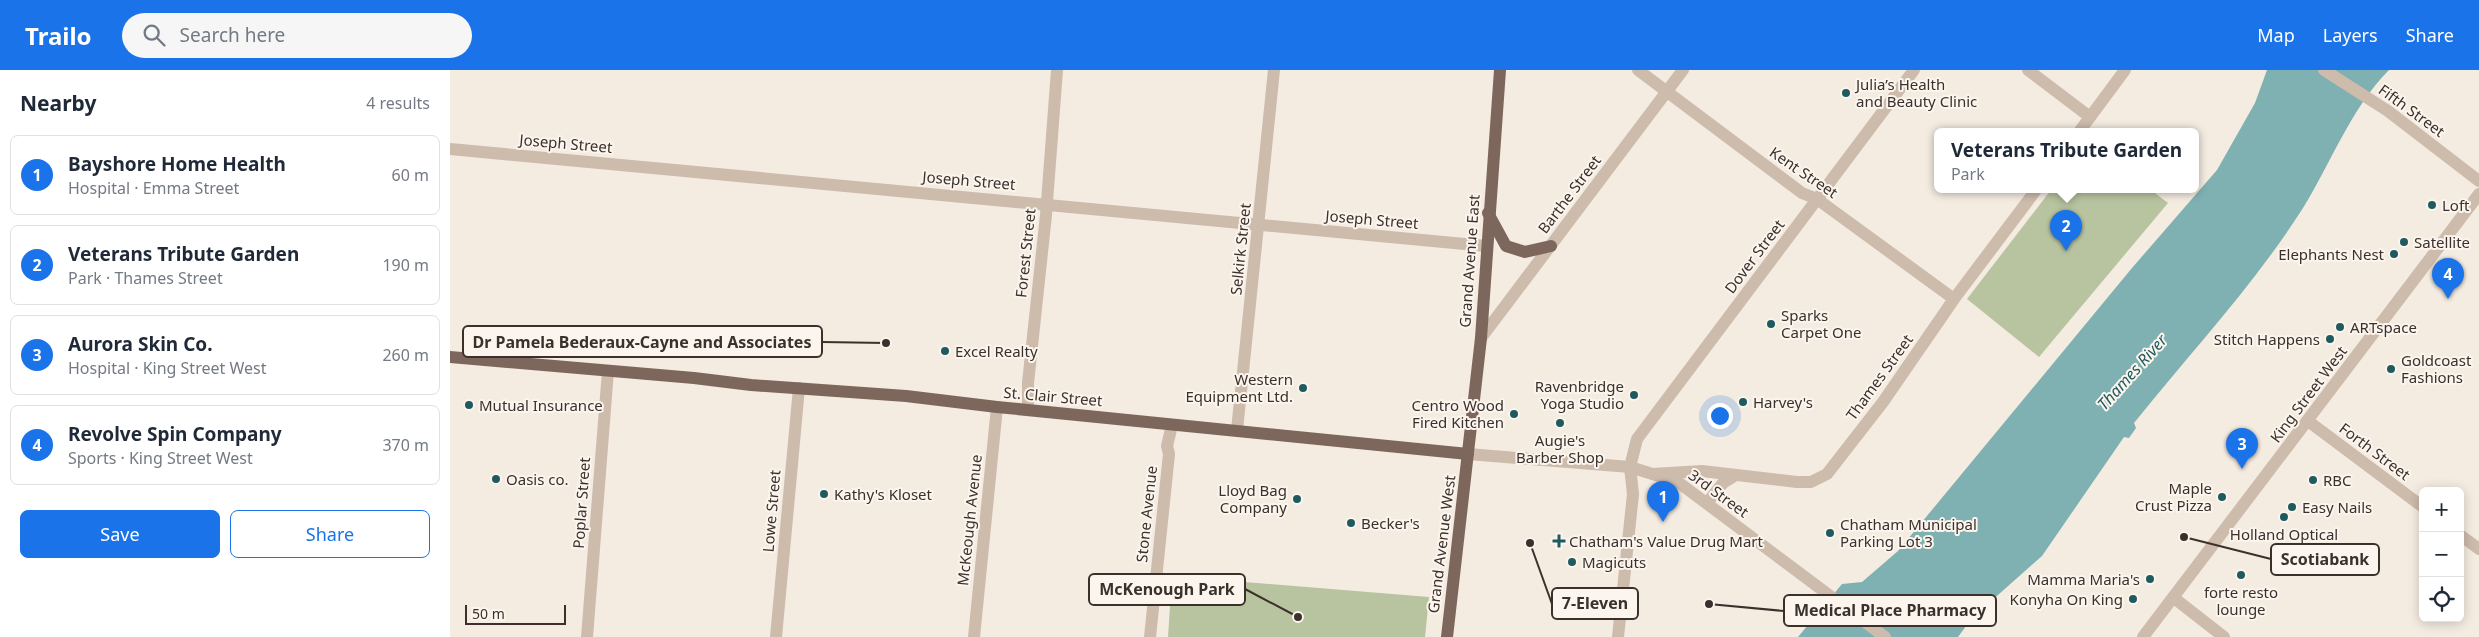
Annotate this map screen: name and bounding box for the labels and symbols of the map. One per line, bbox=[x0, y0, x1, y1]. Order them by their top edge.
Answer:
place label: Julia’s Health and Beauty Clinic bbox=[1854, 74, 1977, 111]
street label: Fifth Street bbox=[2375, 79, 2450, 141]
marker: Julia’s Health and Beauty Clinic bbox=[1840, 87, 1852, 99]
street label: Joseph Street bbox=[517, 129, 614, 157]
street label: Kent Street bbox=[1766, 142, 1842, 202]
street label: Barthe Street bbox=[1533, 150, 1605, 237]
street label: Joseph Street bbox=[920, 166, 1017, 194]
street label: Grand Avenue East bbox=[1454, 193, 1484, 328]
place label: Loft bbox=[2442, 195, 2470, 215]
marker: Loft bbox=[2426, 199, 2438, 211]
street label: Selkirk Street bbox=[1225, 201, 1255, 296]
street label: Joseph Street bbox=[1323, 205, 1420, 233]
street label: Forest Street bbox=[1010, 207, 1040, 299]
pin: 2 bbox=[2050, 210, 2082, 251]
street label: Dover Street bbox=[1720, 214, 1789, 297]
place label: Satellite bbox=[2414, 232, 2470, 252]
marker: Satellite bbox=[2398, 236, 2410, 248]
place label: Elephants Nest bbox=[2278, 244, 2385, 264]
marker: Elephants Nest bbox=[2388, 248, 2400, 260]
pin: 4 bbox=[2432, 258, 2464, 299]
place label: Sparks Carpet One bbox=[1781, 305, 1862, 342]
place label: ARTspace bbox=[2350, 317, 2417, 337]
marker: Sparks Carpet One bbox=[1765, 318, 1777, 330]
marker: ARTspace bbox=[2334, 321, 2346, 333]
callout: Dr Pamela Bederaux-Cayne and Associates bbox=[463, 326, 822, 357]
water label: Thames River bbox=[2092, 329, 2172, 414]
place label: Stitch Happens bbox=[2214, 329, 2320, 349]
street label: Thames Street bbox=[1841, 330, 1917, 424]
text: Dr Pamela Bederaux-Cayne and Associates bbox=[473, 331, 811, 353]
marker: Stitch Happens bbox=[2324, 333, 2336, 345]
place label: Excel Realty bbox=[955, 341, 1038, 361]
street label: King Street West bbox=[2265, 341, 2351, 446]
marker: Excel Realty bbox=[939, 345, 951, 357]
place label: Goldcoast Fashions bbox=[2401, 350, 2472, 387]
marker: Goldcoast Fashions bbox=[2385, 363, 2397, 375]
place label: Western Equipment Ltd. bbox=[1185, 369, 1293, 406]
place label: Ravenbridge Yoga Studio bbox=[1535, 376, 1624, 413]
street label: St. Clair Street bbox=[1003, 382, 1104, 410]
marker: Western Equipment Ltd. bbox=[1297, 382, 1309, 394]
marker: Ravenbridge Yoga Studio bbox=[1628, 389, 1640, 401]
place label: Harvey's bbox=[1753, 392, 1813, 412]
place label: Mutual Insurance bbox=[479, 395, 603, 415]
place label: Centro Wood Fired Kitchen bbox=[1411, 395, 1504, 432]
marker: Harvey's bbox=[1737, 396, 1749, 408]
marker: Mutual Insurance bbox=[463, 399, 475, 411]
your location bbox=[1707, 403, 1733, 429]
marker: Centro Wood Fired Kitchen bbox=[1508, 408, 1520, 420]
marker: Augie's Barber Shop bbox=[1554, 417, 1566, 429]
street label: Forth Street bbox=[2336, 418, 2415, 484]
pin: 3 bbox=[2226, 428, 2258, 469]
place label: Augie's Barber Shop bbox=[1516, 430, 1604, 467]
street label: McKeough Avenue bbox=[952, 453, 986, 587]
street label: Poplar Street bbox=[568, 456, 594, 549]
street label: 3rd Street bbox=[1685, 464, 1753, 522]
street label: Stone Avenue bbox=[1131, 465, 1161, 563]
street label: Lowe Street bbox=[757, 468, 785, 553]
place label: Oasis co. bbox=[506, 469, 569, 489]
place label: RBC bbox=[2323, 470, 2352, 490]
marker: Oasis co. bbox=[490, 473, 502, 485]
street label: Grand Avenue West bbox=[1423, 473, 1459, 614]
marker: RBC bbox=[2307, 474, 2319, 486]
place label: Maple Crust Pizza bbox=[2135, 478, 2212, 515]
place label: Lloyd Bag Company bbox=[1218, 480, 1287, 517]
pin: 1 bbox=[1647, 481, 1679, 522]
place label: Kathy's Kloset bbox=[834, 484, 933, 504]
marker: Kathy's Kloset bbox=[818, 488, 830, 500]
marker: Maple Crust Pizza bbox=[2216, 491, 2228, 503]
marker: Lloyd Bag Company bbox=[1291, 493, 1303, 505]
place label: Easy Nails bbox=[2302, 497, 2372, 517]
marker: Easy Nails bbox=[2286, 501, 2298, 513]
marker: Holland Optical bbox=[2278, 511, 2290, 523]
place label: Becker's bbox=[1361, 513, 1420, 533]
place label: Chatham Municipal Parking Lot 3 bbox=[1840, 514, 1977, 551]
marker: Becker's bbox=[1345, 517, 1357, 529]
place label: Holland Optical bbox=[2230, 524, 2338, 544]
marker: Chatham Municipal Parking Lot 3 bbox=[1824, 527, 1836, 539]
place label: Chatham's Value Drug Mart bbox=[1569, 531, 1764, 551]
marker: Chatham's Value Drug Mart bbox=[1553, 535, 1565, 547]
callout: Scotiabank bbox=[2271, 544, 2379, 575]
text: Scotiabank bbox=[2281, 548, 2369, 570]
place label: Magicuts bbox=[1582, 552, 1646, 572]
marker: Magicuts bbox=[1566, 556, 1578, 568]
place label: Mamma Maria's bbox=[2027, 569, 2140, 589]
marker: forte resto lounge bbox=[2235, 569, 2247, 581]
marker: Mamma Maria's bbox=[2144, 573, 2156, 585]
callout: McKenough Park bbox=[1089, 574, 1245, 605]
text: McKenough Park bbox=[1099, 578, 1235, 600]
place label: forte resto lounge bbox=[2204, 582, 2278, 619]
callout: 7-Eleven bbox=[1552, 588, 1638, 619]
place label: Konyha On King bbox=[2010, 589, 2123, 609]
text: 7-Eleven bbox=[1562, 592, 1628, 614]
marker: Konyha On King bbox=[2127, 593, 2139, 605]
callout: Medical Place Pharmacy bbox=[1784, 595, 1996, 626]
text: Medical Place Pharmacy bbox=[1794, 599, 1987, 621]
scale bar bbox=[465, 602, 566, 625]

